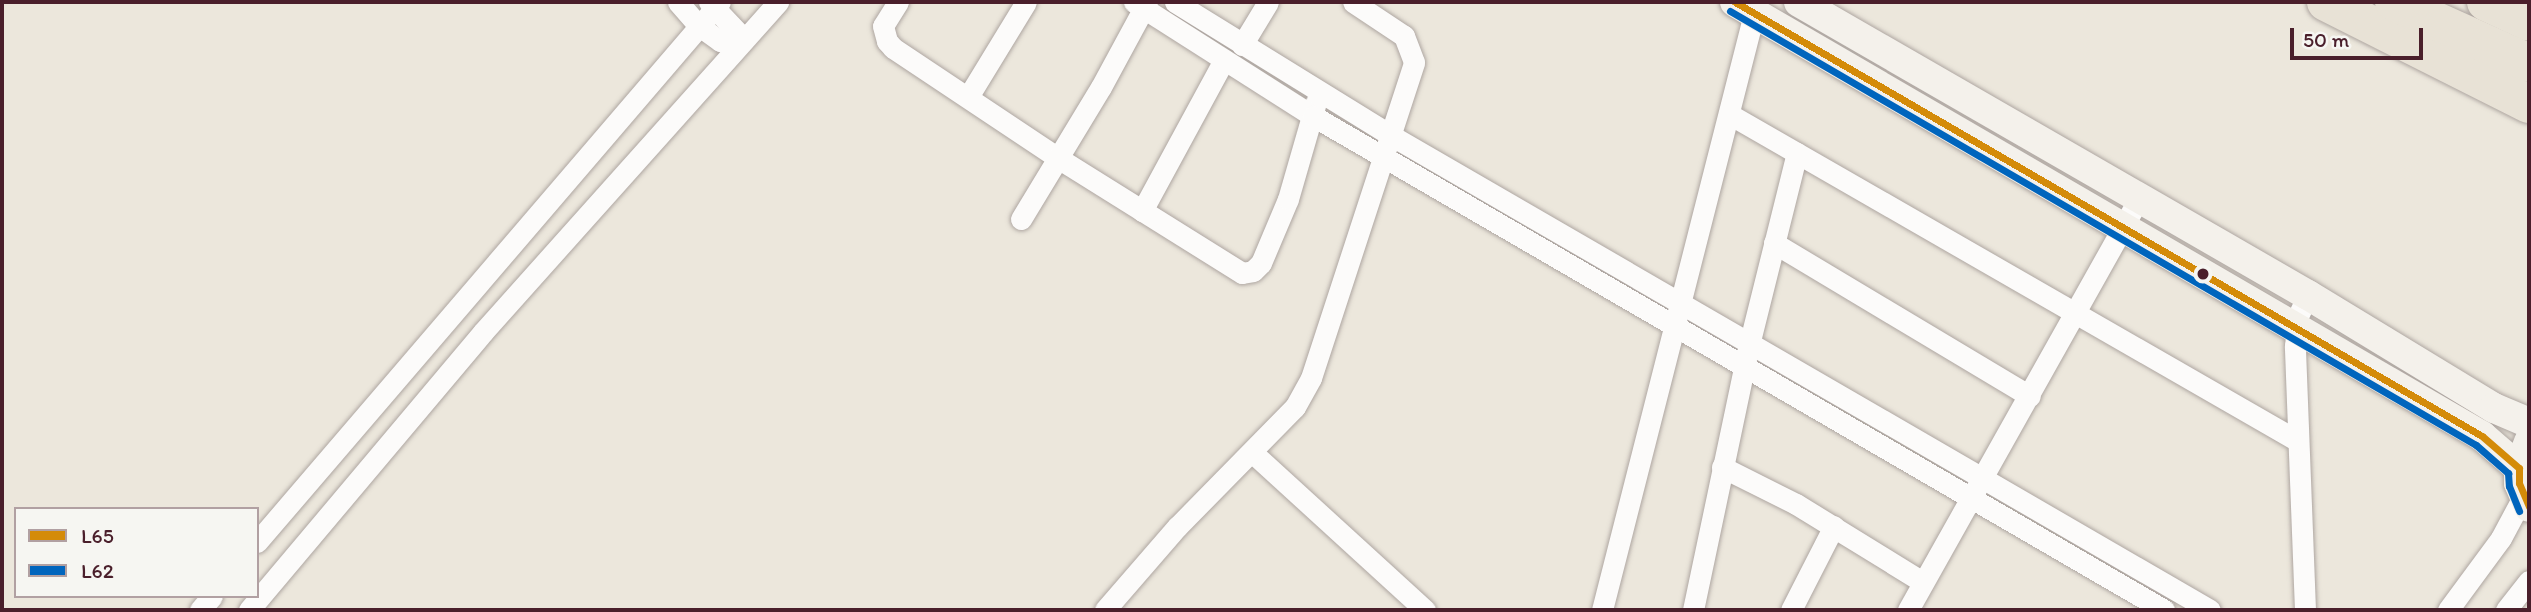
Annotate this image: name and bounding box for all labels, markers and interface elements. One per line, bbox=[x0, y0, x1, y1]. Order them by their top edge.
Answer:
scale bar bbox=[2293, 14, 2426, 58]
text: 50 m bbox=[2303, 27, 2349, 52]
unlabelled marker bbox=[2196, 267, 2210, 281]
legend bbox=[14, 507, 259, 598]
text: L65 bbox=[81, 523, 114, 548]
text: L62 bbox=[81, 558, 114, 583]

